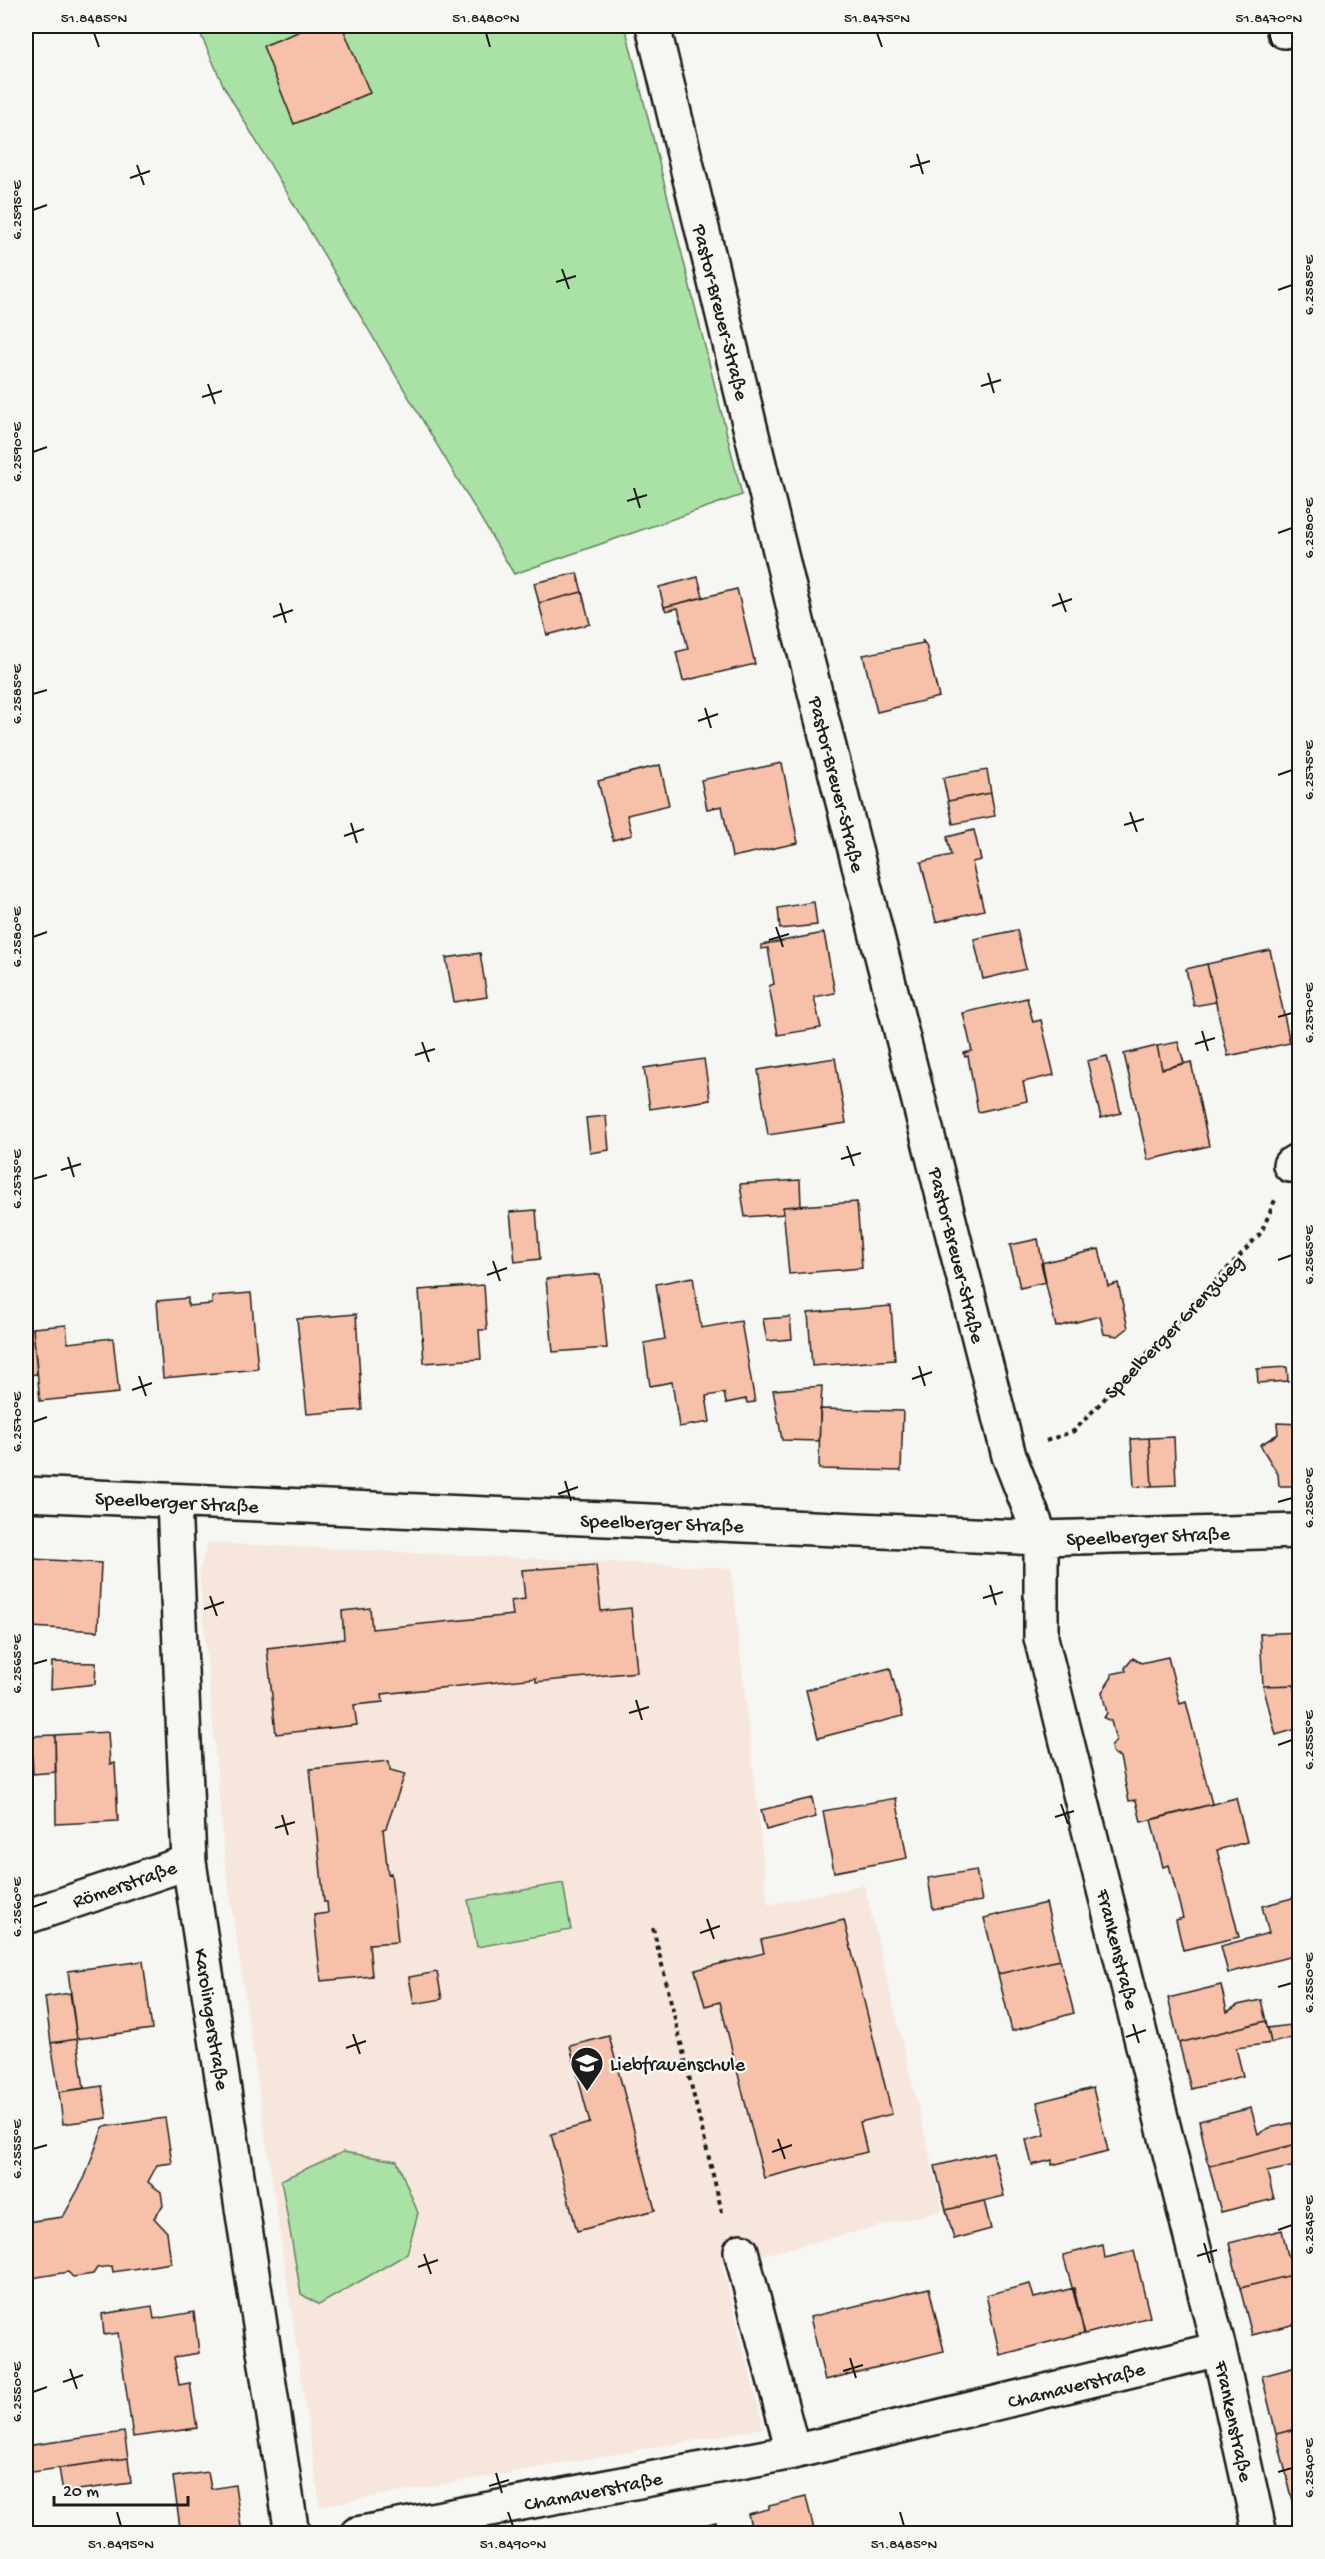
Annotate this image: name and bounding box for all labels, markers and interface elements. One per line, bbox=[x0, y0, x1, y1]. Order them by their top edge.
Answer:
text: 51.8485°N bbox=[61, 10, 128, 28]
text: 51.8480°N bbox=[452, 10, 520, 28]
text: 51.8475°N bbox=[844, 10, 910, 28]
text: 51.8470°N bbox=[1236, 10, 1303, 28]
text: 6.2595°E bbox=[9, 180, 27, 240]
street label: Pastor-Breuer-Straße bbox=[685, 222, 752, 404]
text: 6.2585°E bbox=[1301, 254, 1319, 315]
text: 6.2590°E bbox=[9, 422, 27, 482]
text: 6.2580°E bbox=[1301, 497, 1319, 558]
text: 6.2585°E bbox=[9, 663, 27, 724]
street label: Pastor-Breuer-Straße bbox=[801, 694, 868, 876]
text: 6.2575°E bbox=[1301, 740, 1319, 800]
text: 6.2580°E bbox=[9, 906, 27, 967]
text: 6.2570°E bbox=[1301, 982, 1319, 1043]
text: 6.2575°E bbox=[9, 1149, 27, 1209]
street label: Pastor-Breuer-Straße bbox=[921, 1165, 988, 1347]
text: 6.2565°E bbox=[1301, 1225, 1319, 1285]
street label: Speelberger Grenzweg bbox=[1101, 1252, 1250, 1405]
text: 6.2570°E bbox=[9, 1391, 27, 1452]
text: 6.2560°E bbox=[1301, 1467, 1319, 1528]
street label: Speelberger Straße bbox=[94, 1489, 260, 1520]
street label: Speelberger Straße bbox=[580, 1511, 745, 1540]
street label: Speelberger Straße bbox=[1066, 1524, 1231, 1553]
text: 6.2565°E bbox=[9, 1634, 27, 1694]
text: 6.2555°E bbox=[1301, 1710, 1319, 1770]
street label: Römerstraße bbox=[70, 1858, 181, 1915]
text: 6.2560°E bbox=[9, 1876, 27, 1937]
street label: Frankenstraße bbox=[1089, 1886, 1142, 2013]
street label: Karolingerstraße bbox=[187, 1947, 232, 2093]
text: 6.2550°E bbox=[1301, 1952, 1319, 2013]
school or university icon: Liebfrauenschule bbox=[569, 2045, 605, 2092]
place label: Liebfrauenschule bbox=[610, 2055, 746, 2078]
text: 6.2555°E bbox=[9, 2119, 27, 2179]
text: 6.2545°E bbox=[1301, 2195, 1319, 2254]
street label: Frankenstraße bbox=[1207, 2358, 1256, 2485]
street label: Chamaverstraße bbox=[1006, 2359, 1148, 2416]
text: 6.2550°E bbox=[9, 2361, 27, 2422]
text: 6.2540°E bbox=[1301, 2438, 1319, 2498]
scale bar bbox=[54, 2469, 188, 2507]
street label: Chamaverstraße bbox=[523, 2469, 665, 2518]
text: 20 m bbox=[63, 2482, 99, 2503]
text: 51.8495°N bbox=[88, 2536, 154, 2554]
text: 51.8490°N bbox=[480, 2536, 546, 2554]
text: 51.8485°N bbox=[871, 2536, 938, 2554]

